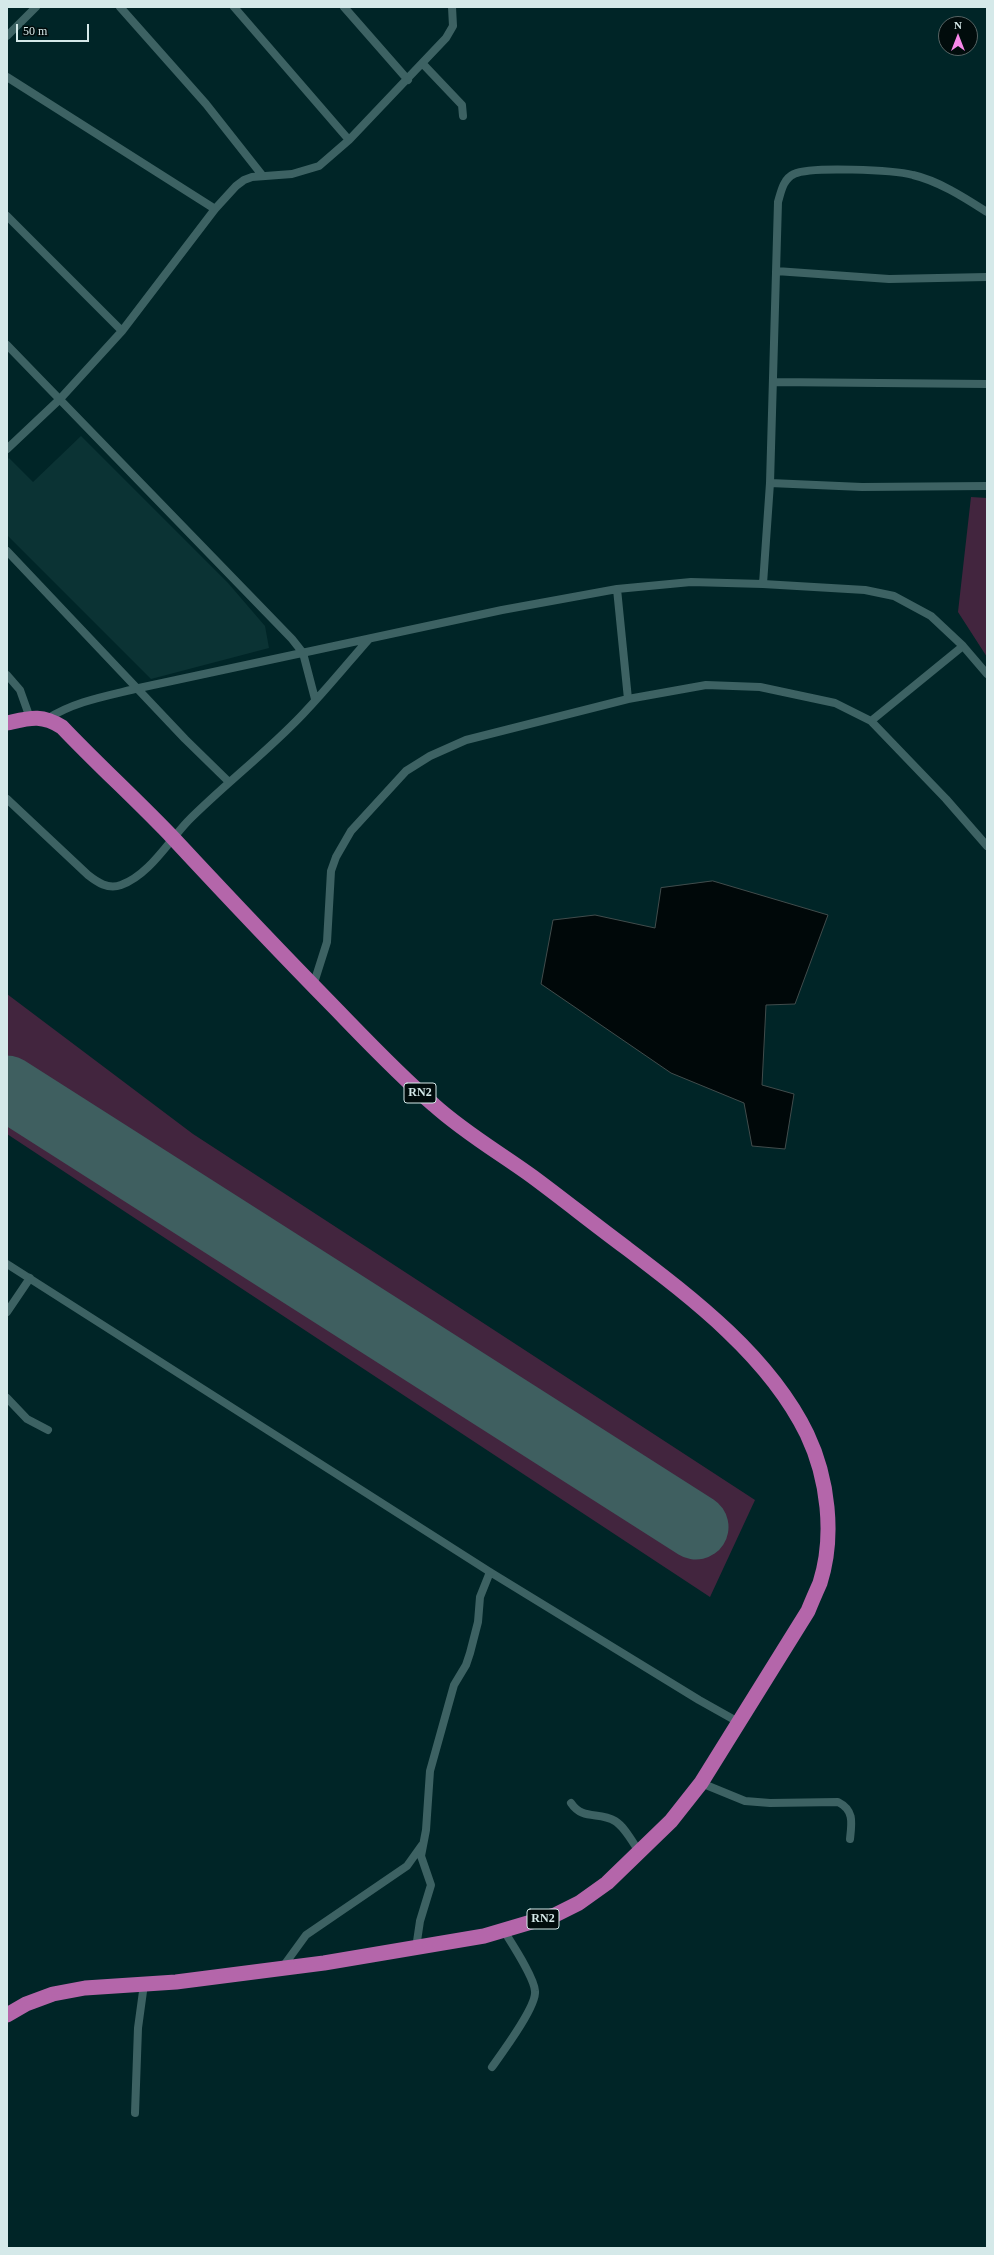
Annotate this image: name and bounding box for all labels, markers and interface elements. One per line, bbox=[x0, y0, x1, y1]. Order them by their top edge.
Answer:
scale bar bbox=[18, 16, 91, 42]
north arrow bbox=[938, 16, 978, 56]
text: N bbox=[954, 19, 962, 31]
text: 50 m bbox=[23, 24, 47, 38]
road number: RN2 bbox=[404, 1083, 436, 1103]
road number: RN2 bbox=[527, 1909, 559, 1929]

